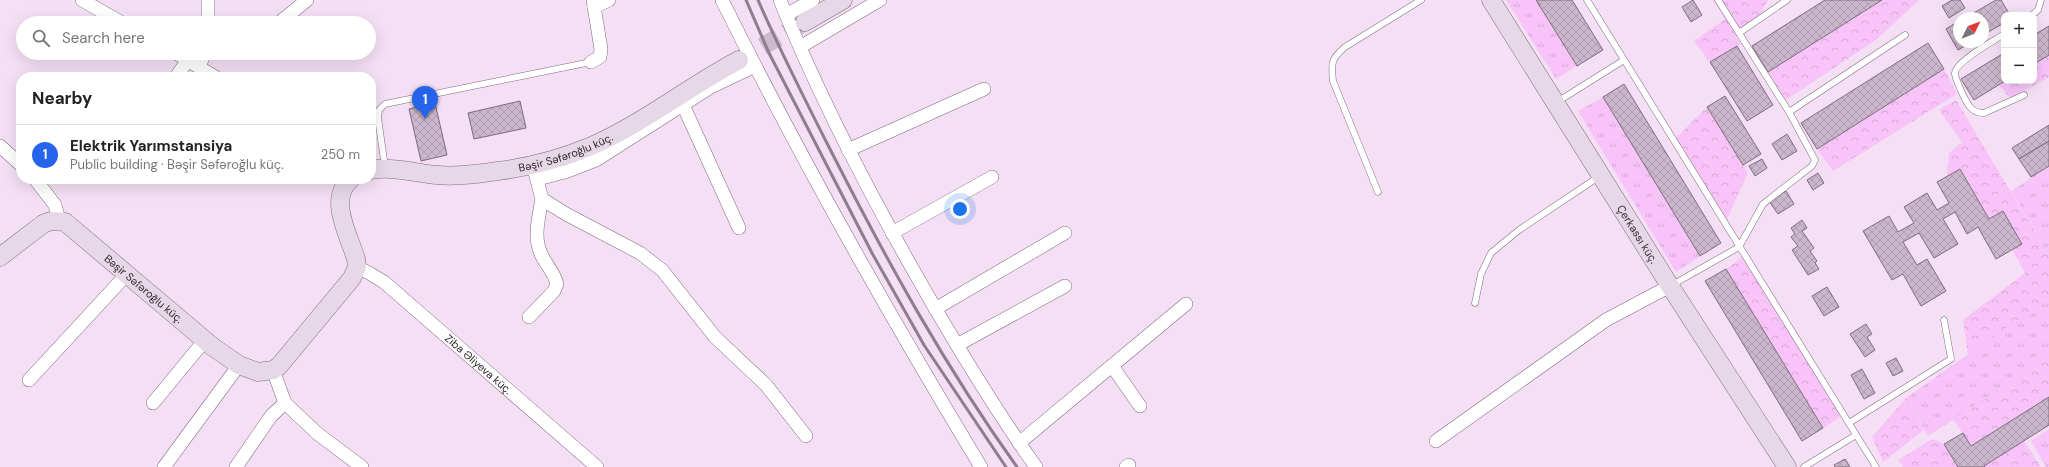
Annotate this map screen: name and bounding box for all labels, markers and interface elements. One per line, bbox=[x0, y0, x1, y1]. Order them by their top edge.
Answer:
north arrow bbox=[1953, 12, 1989, 48]
map controls bbox=[2001, 12, 2037, 84]
button: + bbox=[2001, 12, 2037, 48]
search box bbox=[16, 16, 376, 60]
icon: search bbox=[30, 27, 52, 49]
text: Search here bbox=[62, 28, 145, 48]
button: − bbox=[2001, 48, 2037, 84]
pin: 1 bbox=[412, 86, 438, 119]
text: Nearby bbox=[32, 87, 92, 109]
street label: Bəşir Səfəroğlu küç. bbox=[517, 130, 615, 175]
text: Elektrik Yarımstansiya bbox=[70, 136, 232, 156]
text: 1 bbox=[43, 146, 47, 163]
text: 250 m bbox=[321, 146, 360, 163]
text: Public building · Bəşir Səfəroğlu küç. bbox=[70, 156, 284, 173]
your location bbox=[950, 199, 970, 219]
street label: Çerkassı küç. bbox=[1614, 202, 1661, 266]
street label: Bəşir Səfəroğlu küç. bbox=[102, 251, 186, 326]
street label: Ziba Əliyeva küç. bbox=[442, 331, 515, 397]

